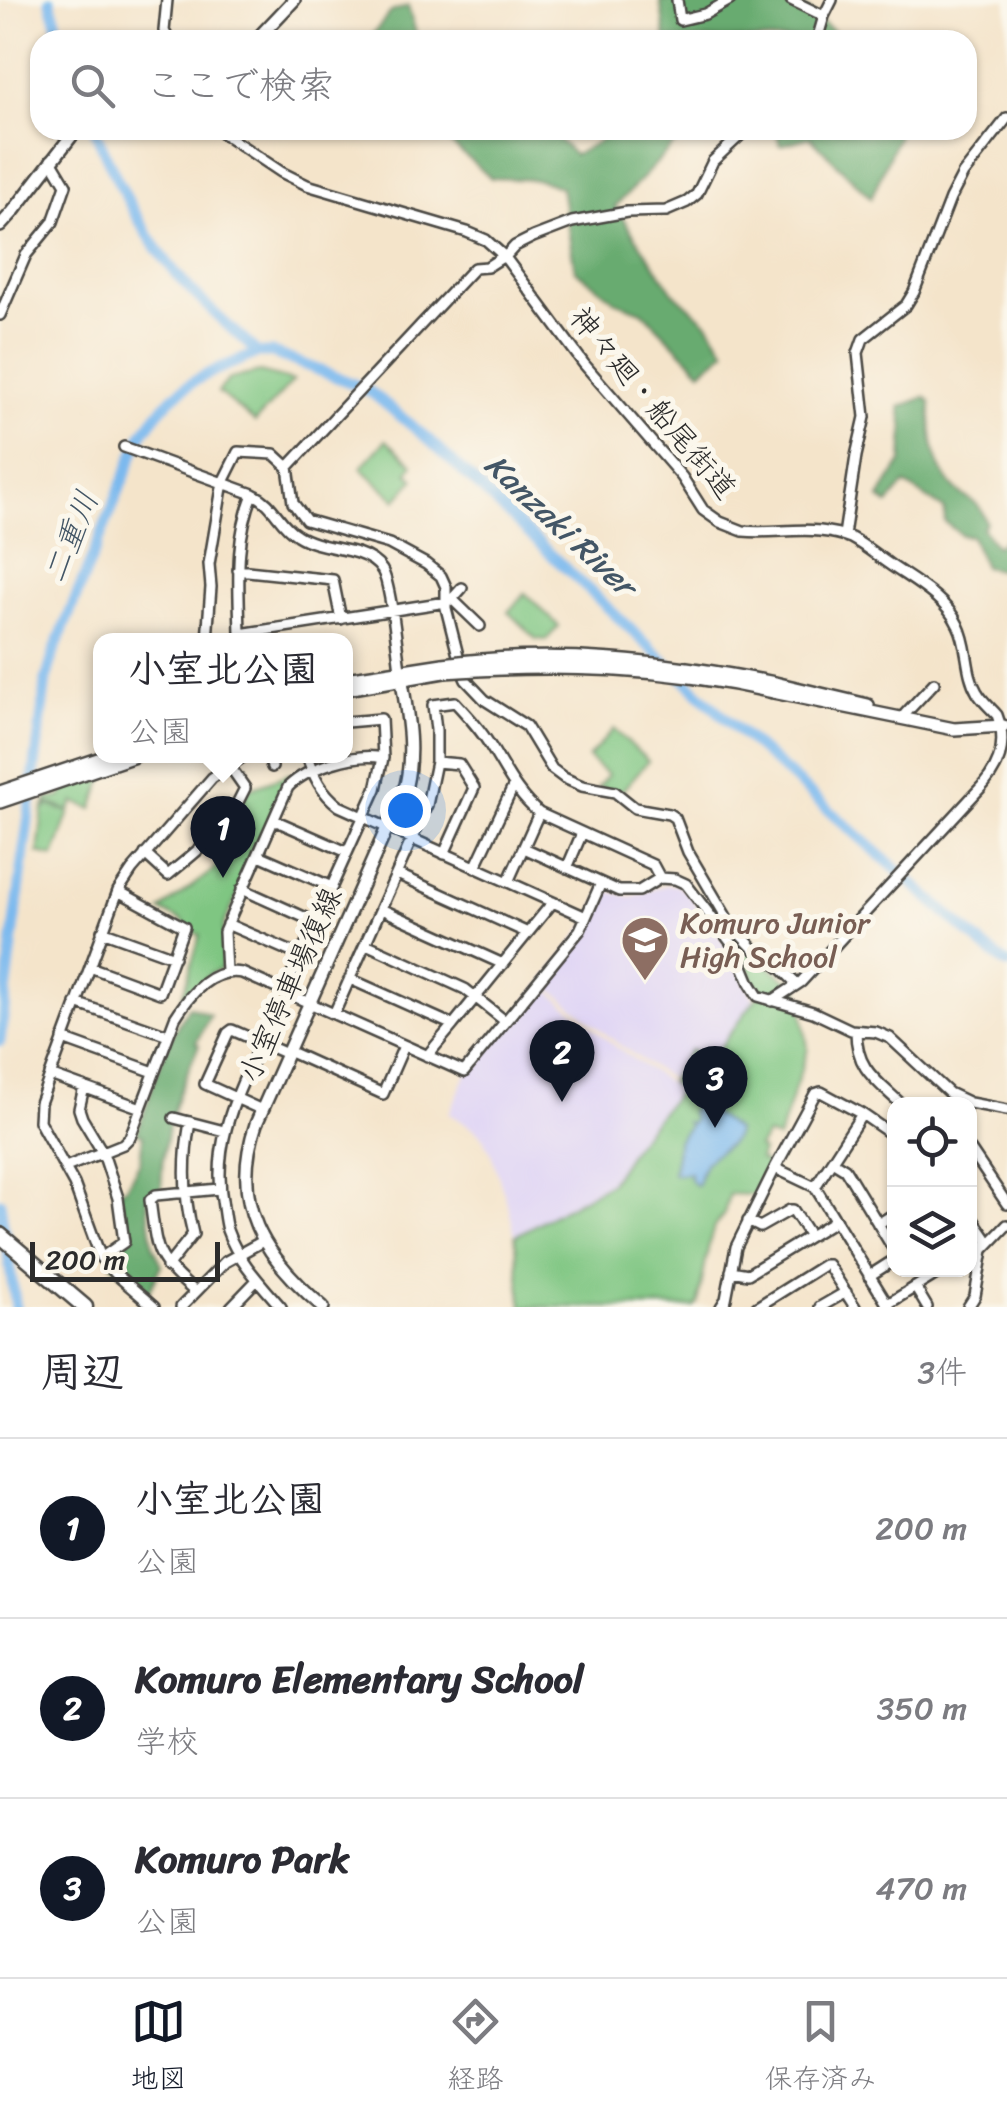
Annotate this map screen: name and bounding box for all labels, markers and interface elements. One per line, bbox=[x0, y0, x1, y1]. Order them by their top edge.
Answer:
search box bbox=[30, 30, 977, 140]
text: ここで検索 bbox=[145, 52, 335, 119]
icon: search bbox=[65, 58, 120, 113]
street label: 神々廻・船尾街道 bbox=[555, 294, 751, 512]
water label: Kanzaki River bbox=[471, 439, 654, 615]
water label: 二重川 bbox=[27, 482, 115, 592]
popup bbox=[93, 633, 353, 763]
text: 小室北公園 bbox=[128, 636, 318, 703]
text: 公園 bbox=[128, 703, 192, 760]
your location bbox=[380, 785, 431, 836]
pin: 1 bbox=[190, 796, 256, 878]
street label: 小室停車場復線 bbox=[223, 878, 357, 1092]
place label: Komuro Junior High School bbox=[680, 896, 871, 984]
school or university icon: Komuro Junior High School bbox=[619, 914, 671, 982]
pin: 2 bbox=[530, 1020, 594, 1102]
pin: 3 bbox=[682, 1046, 748, 1128]
map controls bbox=[887, 1097, 977, 1277]
button: locate bbox=[887, 1097, 977, 1187]
button: layers bbox=[887, 1187, 977, 1277]
text: 200 m bbox=[45, 1235, 125, 1284]
scale bar bbox=[30, 1237, 220, 1282]
text: 周辺 bbox=[40, 1335, 124, 1409]
text: 3件 bbox=[917, 1344, 967, 1401]
text: 小室北公園 bbox=[135, 1466, 325, 1533]
text: 1 bbox=[66, 1500, 79, 1557]
text: 200 m bbox=[875, 1500, 967, 1557]
text: 公園 bbox=[135, 1533, 199, 1590]
text: Komuro Elementary School bbox=[135, 1646, 584, 1713]
text: 2 bbox=[63, 1680, 82, 1737]
text: 350 m bbox=[877, 1680, 967, 1737]
text: 学校 bbox=[135, 1713, 199, 1770]
text: Komuro Park bbox=[135, 1826, 349, 1893]
text: 3 bbox=[64, 1860, 81, 1917]
text: 470 m bbox=[876, 1860, 967, 1917]
text: 公園 bbox=[135, 1893, 199, 1950]
tab: 地図 bbox=[130, 1994, 187, 2103]
tab: 経路 bbox=[447, 1994, 504, 2103]
tab: 保存済み bbox=[764, 1994, 877, 2103]

